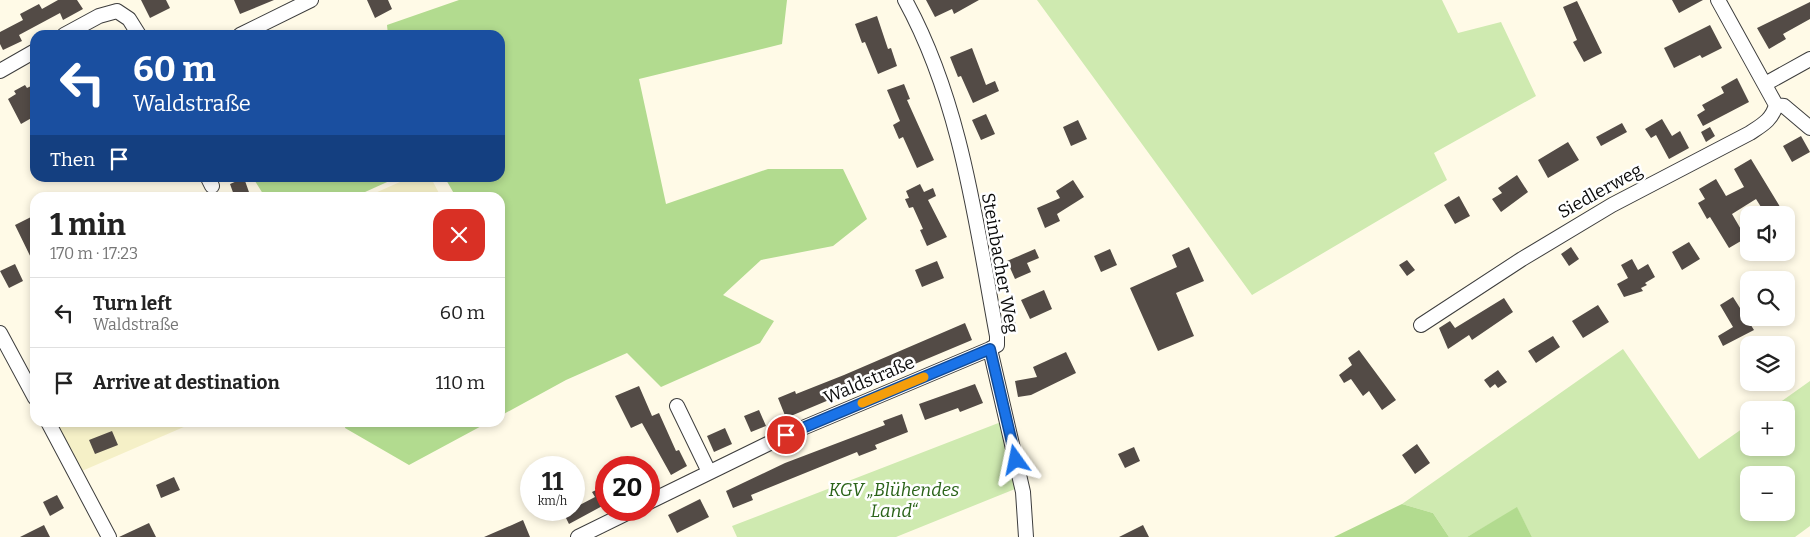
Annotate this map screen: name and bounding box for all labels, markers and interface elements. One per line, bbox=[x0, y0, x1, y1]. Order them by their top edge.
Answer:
text: 60 m bbox=[133, 48, 216, 90]
icon: left bbox=[50, 50, 115, 115]
text: Waldstraße bbox=[133, 90, 251, 117]
icon: arrive bbox=[105, 145, 133, 173]
text: Then bbox=[50, 148, 95, 171]
street label: Siedlerweg bbox=[1554, 159, 1646, 223]
street label: Steinbacher Weg bbox=[977, 191, 1023, 335]
map controls bbox=[1740, 206, 1795, 521]
button: sound bbox=[1740, 206, 1795, 261]
text: 1 min bbox=[50, 207, 126, 243]
button: close bbox=[433, 209, 485, 261]
text: 170 m · 17:23 bbox=[50, 244, 138, 263]
button: search bbox=[1740, 271, 1795, 326]
text: Turn left bbox=[93, 292, 172, 315]
icon: left bbox=[50, 299, 78, 327]
text: 60 m bbox=[440, 301, 485, 324]
text: Waldstraße bbox=[93, 315, 179, 334]
button: layers bbox=[1740, 336, 1795, 391]
street label: Waldstraße bbox=[820, 351, 918, 409]
icon: arrive bbox=[50, 369, 78, 397]
text: Arrive at destination bbox=[93, 371, 280, 394]
text: 110 m bbox=[435, 371, 485, 394]
button: + bbox=[1740, 401, 1795, 456]
pin bbox=[765, 414, 807, 456]
icon: arrive bbox=[772, 421, 800, 449]
position arrow bbox=[989, 433, 1041, 485]
speed limit sign: 20 bbox=[595, 456, 660, 521]
button: − bbox=[1740, 466, 1795, 521]
text: 11 bbox=[542, 467, 563, 497]
park label: KGV „Blühendes Land“ bbox=[829, 479, 960, 522]
text: km/h bbox=[538, 494, 567, 508]

